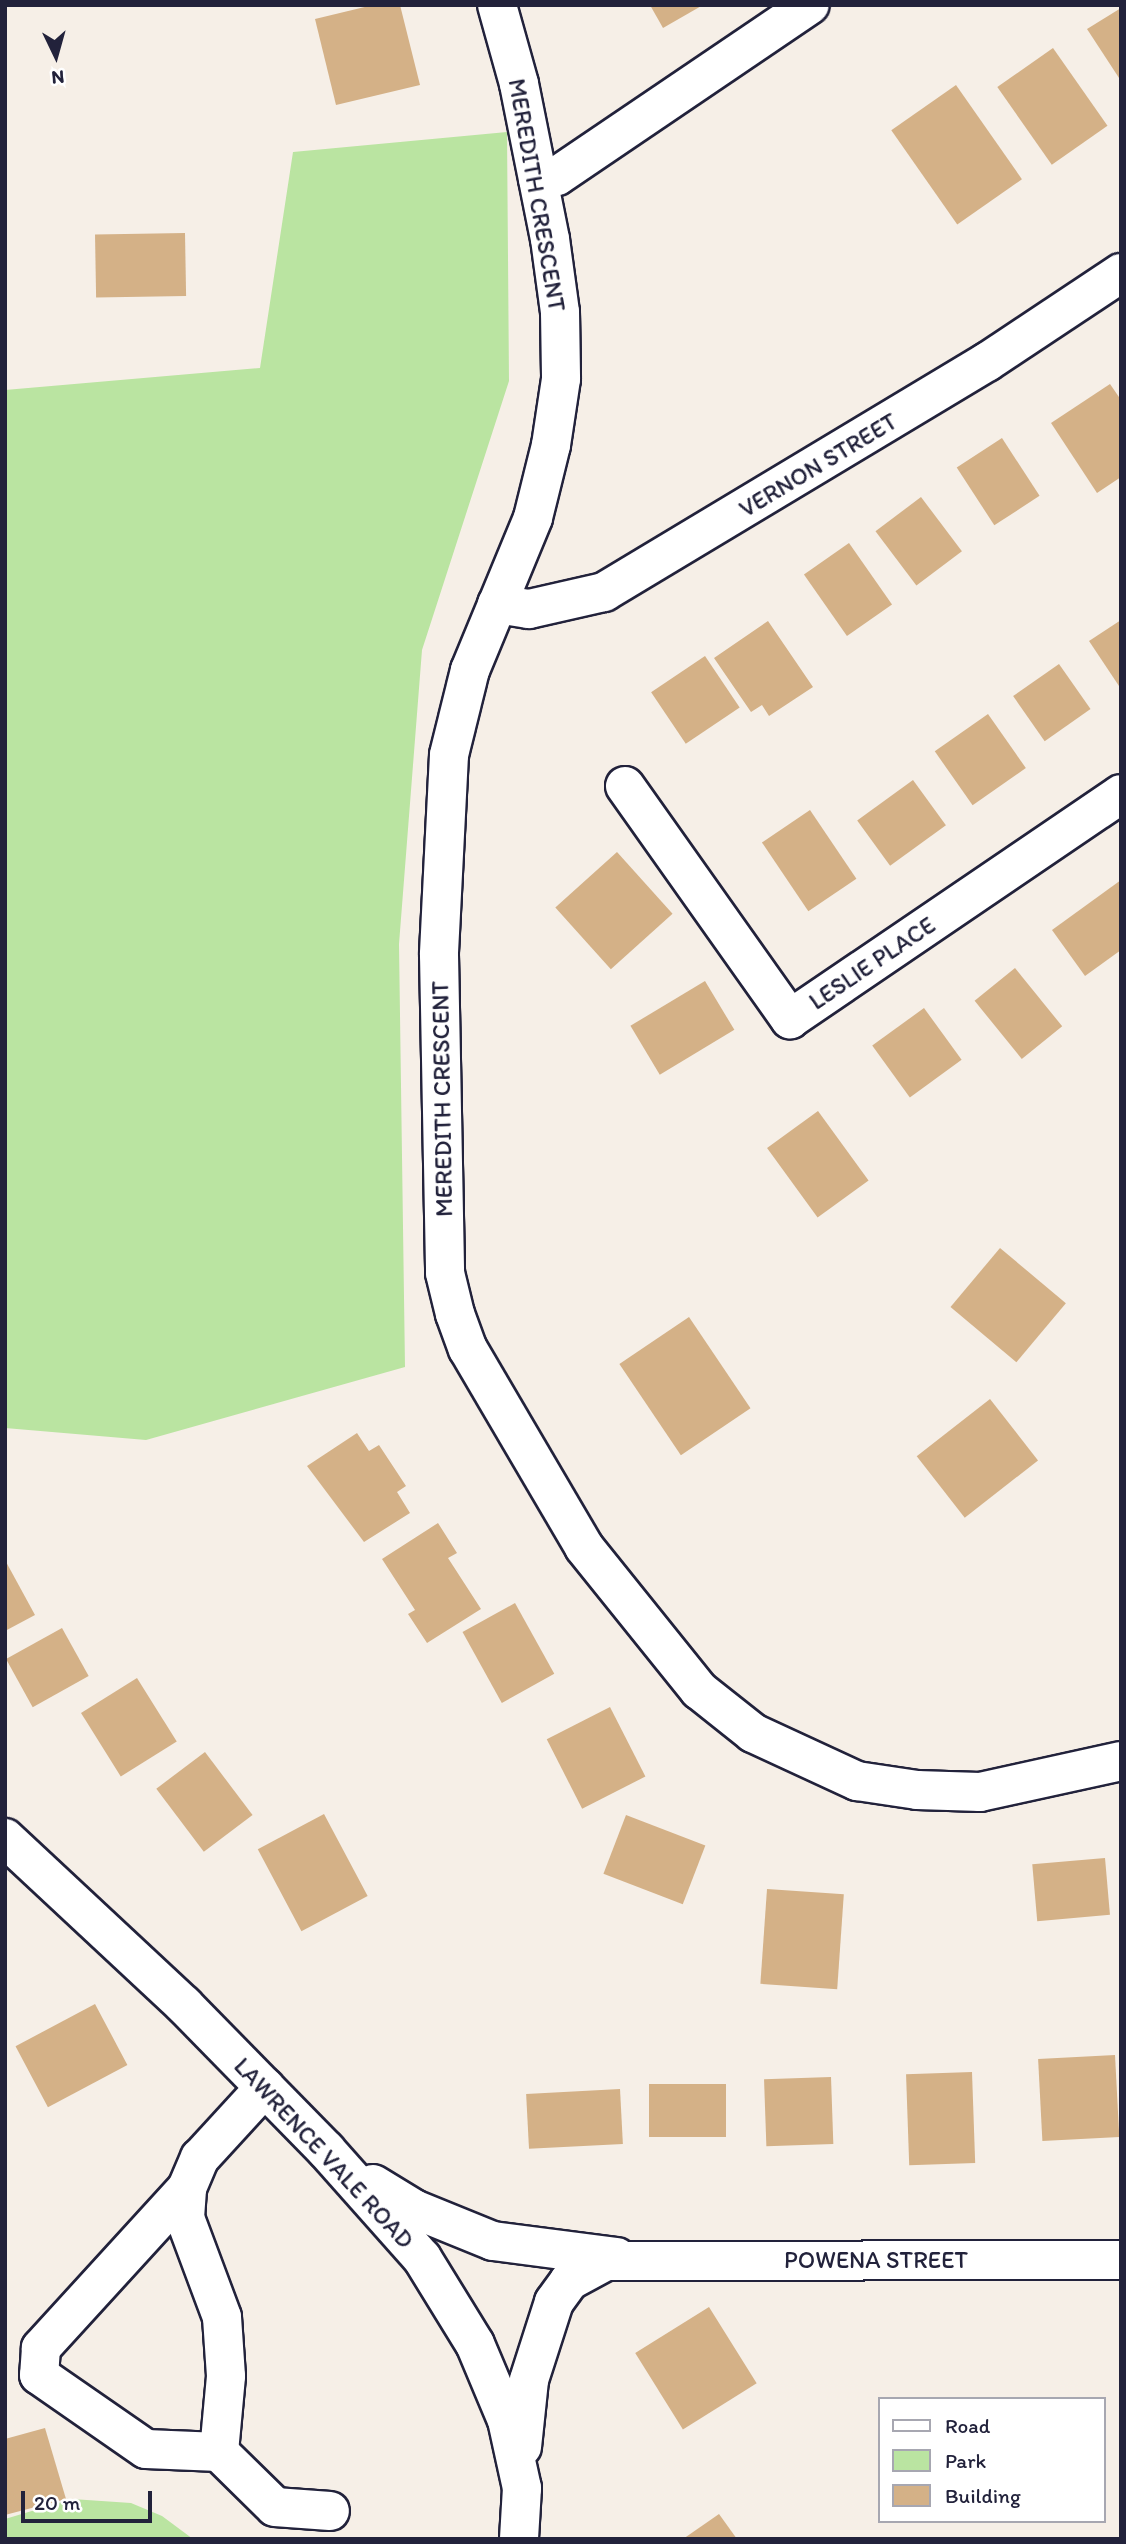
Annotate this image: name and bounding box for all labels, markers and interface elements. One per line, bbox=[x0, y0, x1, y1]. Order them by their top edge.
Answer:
north arrow bbox=[21, 21, 91, 91]
text: N bbox=[50, 65, 65, 89]
street label: MEREDITH CRESCENT bbox=[502, 76, 572, 314]
street label: VERNON STREET bbox=[734, 406, 902, 524]
street label: LESLIE PLACE bbox=[803, 910, 941, 1016]
street label: MEREDITH CRESCENT bbox=[426, 981, 458, 1217]
street label: LAWRENCE VALE ROAD bbox=[229, 2052, 419, 2254]
street label: POWENA STREET bbox=[784, 2246, 968, 2274]
legend bbox=[878, 2397, 1105, 2523]
text: Road bbox=[945, 2413, 990, 2438]
text: Park bbox=[945, 2448, 986, 2473]
scale bar bbox=[24, 2478, 156, 2522]
text: Building bbox=[945, 2483, 1021, 2508]
text: 20 m bbox=[34, 2490, 80, 2515]

